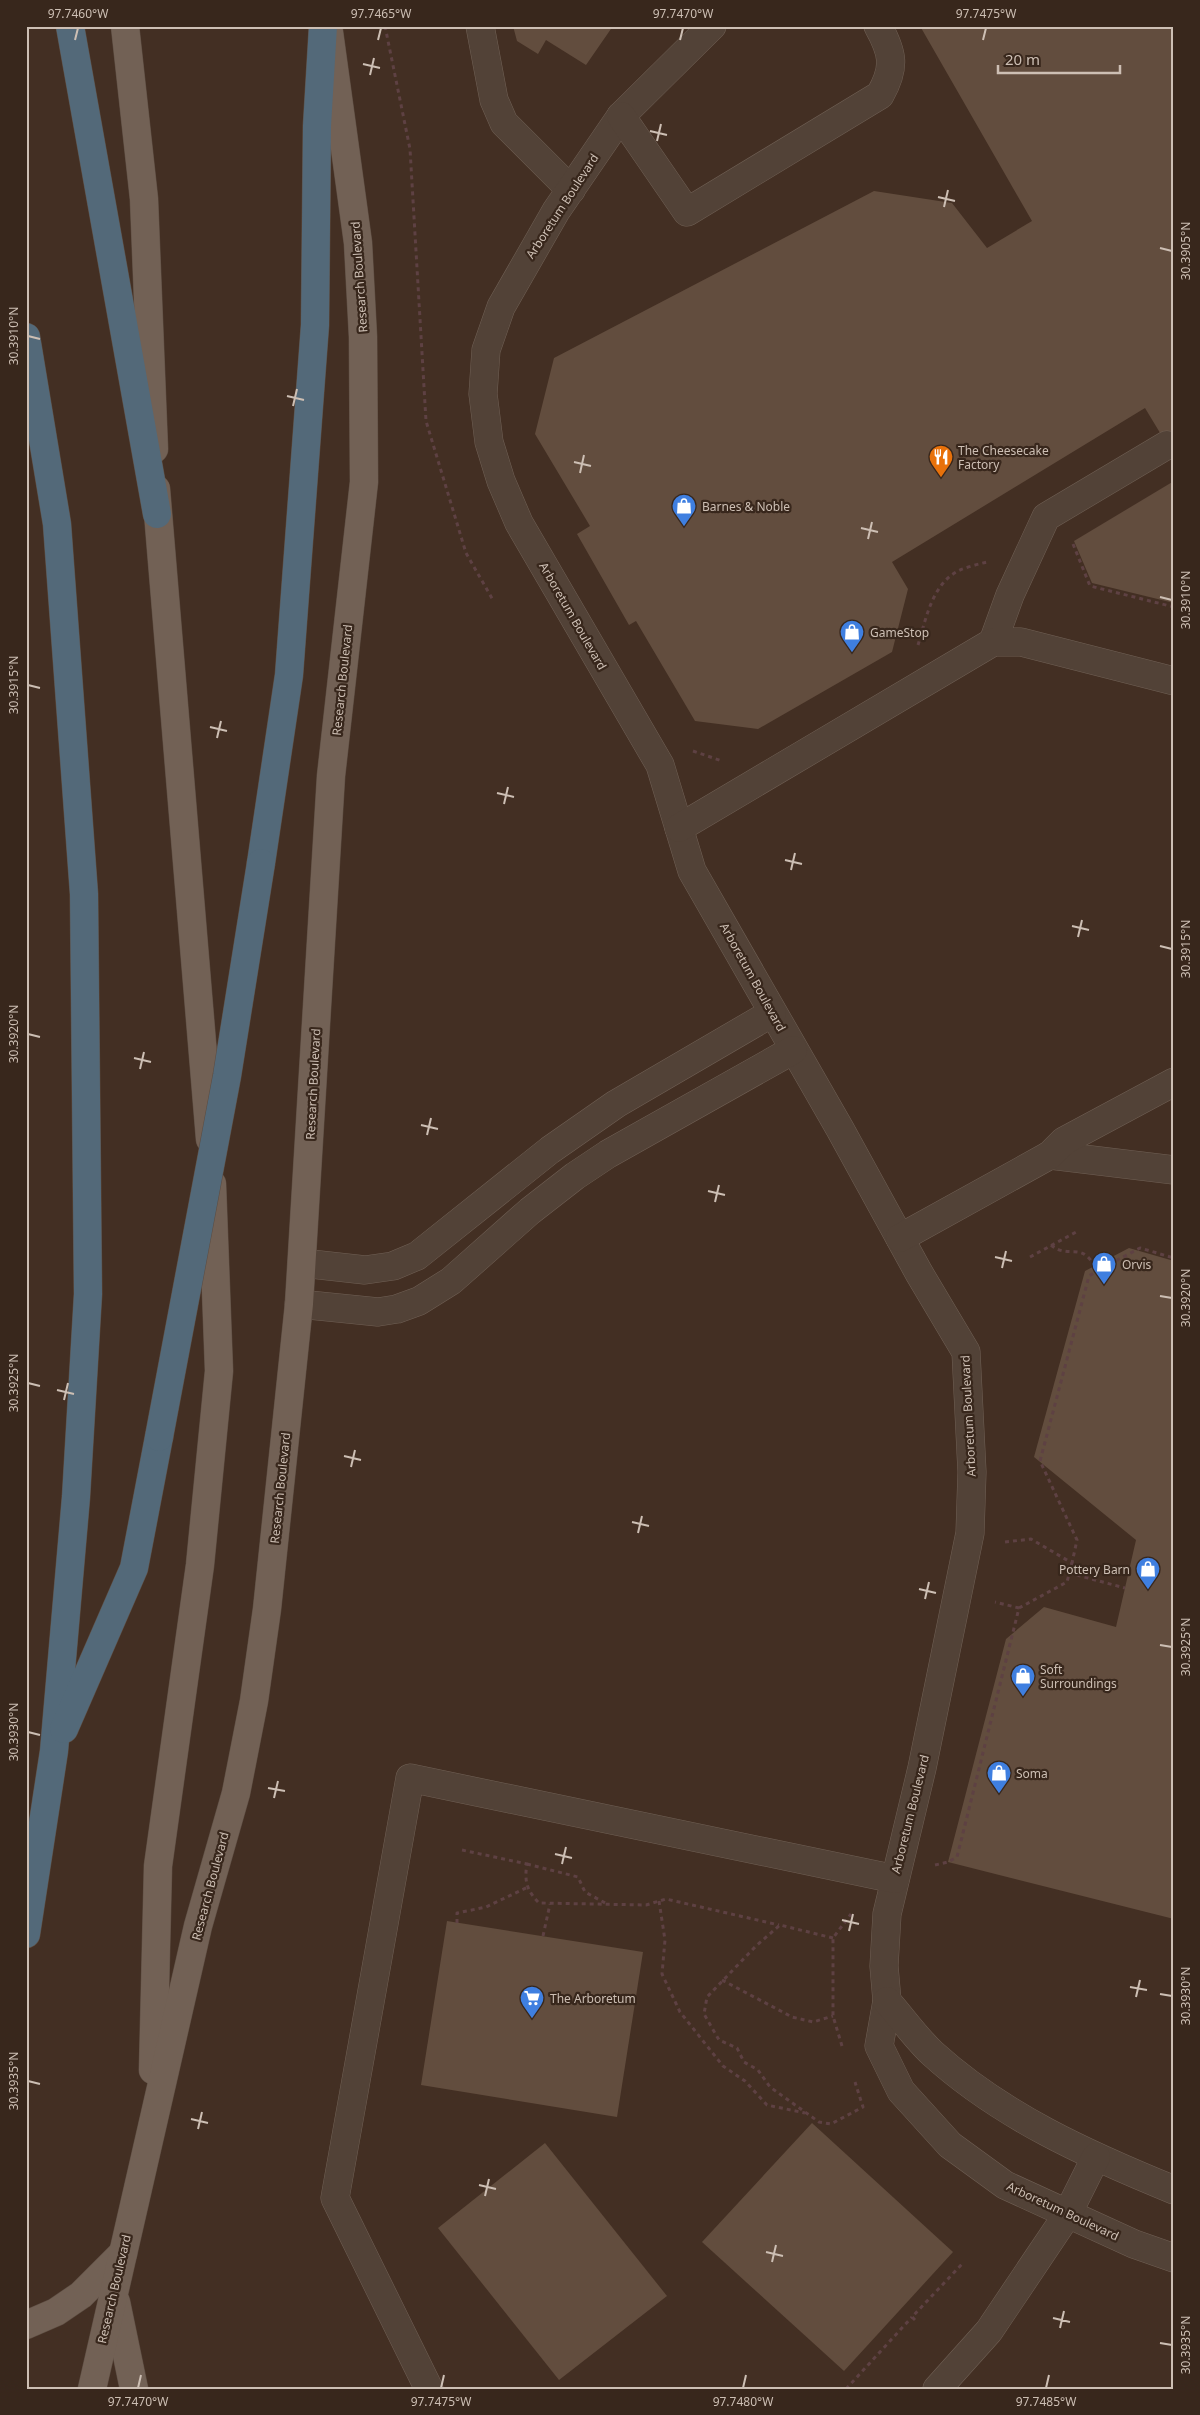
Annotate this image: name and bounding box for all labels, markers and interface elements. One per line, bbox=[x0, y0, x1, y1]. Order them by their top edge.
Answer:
text: 97.7460°W bbox=[48, 5, 108, 22]
text: 97.7465°W bbox=[351, 5, 411, 22]
text: 97.7470°W bbox=[653, 5, 713, 22]
text: 97.7475°W bbox=[956, 5, 1016, 22]
scale bar bbox=[998, 42, 1120, 74]
text: 20 m bbox=[1005, 49, 1040, 69]
street label: Arboretum Boulevard bbox=[522, 150, 602, 262]
street label: Research Boulevard bbox=[347, 221, 371, 333]
text: 30.3905°N bbox=[1177, 222, 1194, 280]
text: 30.3910°N bbox=[5, 307, 22, 365]
place label: The Cheesecake Factory bbox=[958, 442, 1049, 473]
restaurant icon: The Cheesecake Factory bbox=[928, 444, 954, 478]
shop icon: Barnes & Noble bbox=[671, 493, 697, 527]
place label: Barnes & Noble bbox=[702, 498, 790, 515]
street label: Arboretum Boulevard bbox=[535, 559, 611, 673]
text: 30.3910°N bbox=[1177, 571, 1194, 629]
shop icon: GameStop bbox=[839, 619, 865, 653]
street label: Research Boulevard bbox=[328, 624, 356, 736]
place label: GameStop bbox=[870, 624, 929, 641]
text: 30.3915°N bbox=[5, 656, 22, 714]
street label: Arboretum Boulevard bbox=[716, 920, 790, 1034]
text: 30.3915°N bbox=[1177, 920, 1194, 978]
text: 30.3920°N bbox=[5, 1005, 22, 1063]
street label: Research Boulevard bbox=[302, 1028, 324, 1140]
shop icon: Orvis bbox=[1091, 1251, 1117, 1285]
place label: Orvis bbox=[1122, 1256, 1152, 1273]
text: 30.3920°N bbox=[1177, 1269, 1194, 1327]
text: 30.3925°N bbox=[5, 1354, 22, 1412]
street label: Arboretum Boulevard bbox=[956, 1355, 980, 1477]
street label: Research Boulevard bbox=[266, 1432, 294, 1544]
shop icon: Pottery Barn bbox=[1135, 1556, 1161, 1590]
place label: Pottery Barn bbox=[1059, 1561, 1130, 1578]
text: 30.3925°N bbox=[1177, 1618, 1194, 1676]
place label: Soft Surroundings bbox=[1040, 1661, 1117, 1692]
shop icon: Soft Surroundings bbox=[1010, 1663, 1036, 1697]
text: 30.3930°N bbox=[5, 1703, 22, 1761]
street label: Arboretum Boulevard bbox=[887, 1753, 933, 1875]
shop icon: Soma bbox=[986, 1760, 1012, 1794]
place label: Soma bbox=[1016, 1765, 1048, 1782]
street label: Research Boulevard bbox=[187, 1830, 233, 1942]
text: 30.3930°N bbox=[1177, 1967, 1194, 2025]
supermarket icon: The Arboretum bbox=[519, 1985, 545, 2019]
place label: The Arboretum bbox=[550, 1990, 636, 2007]
text: 30.3935°N bbox=[5, 2052, 22, 2110]
street label: Arboretum Boulevard bbox=[1004, 2178, 1122, 2244]
street label: Research Boulevard bbox=[93, 2233, 135, 2345]
text: 30.3935°N bbox=[1177, 2316, 1194, 2374]
text: 97.7470°W bbox=[108, 2393, 168, 2410]
text: 97.7475°W bbox=[411, 2393, 471, 2410]
text: 97.7480°W bbox=[713, 2393, 773, 2410]
text: 97.7485°W bbox=[1016, 2393, 1076, 2410]

